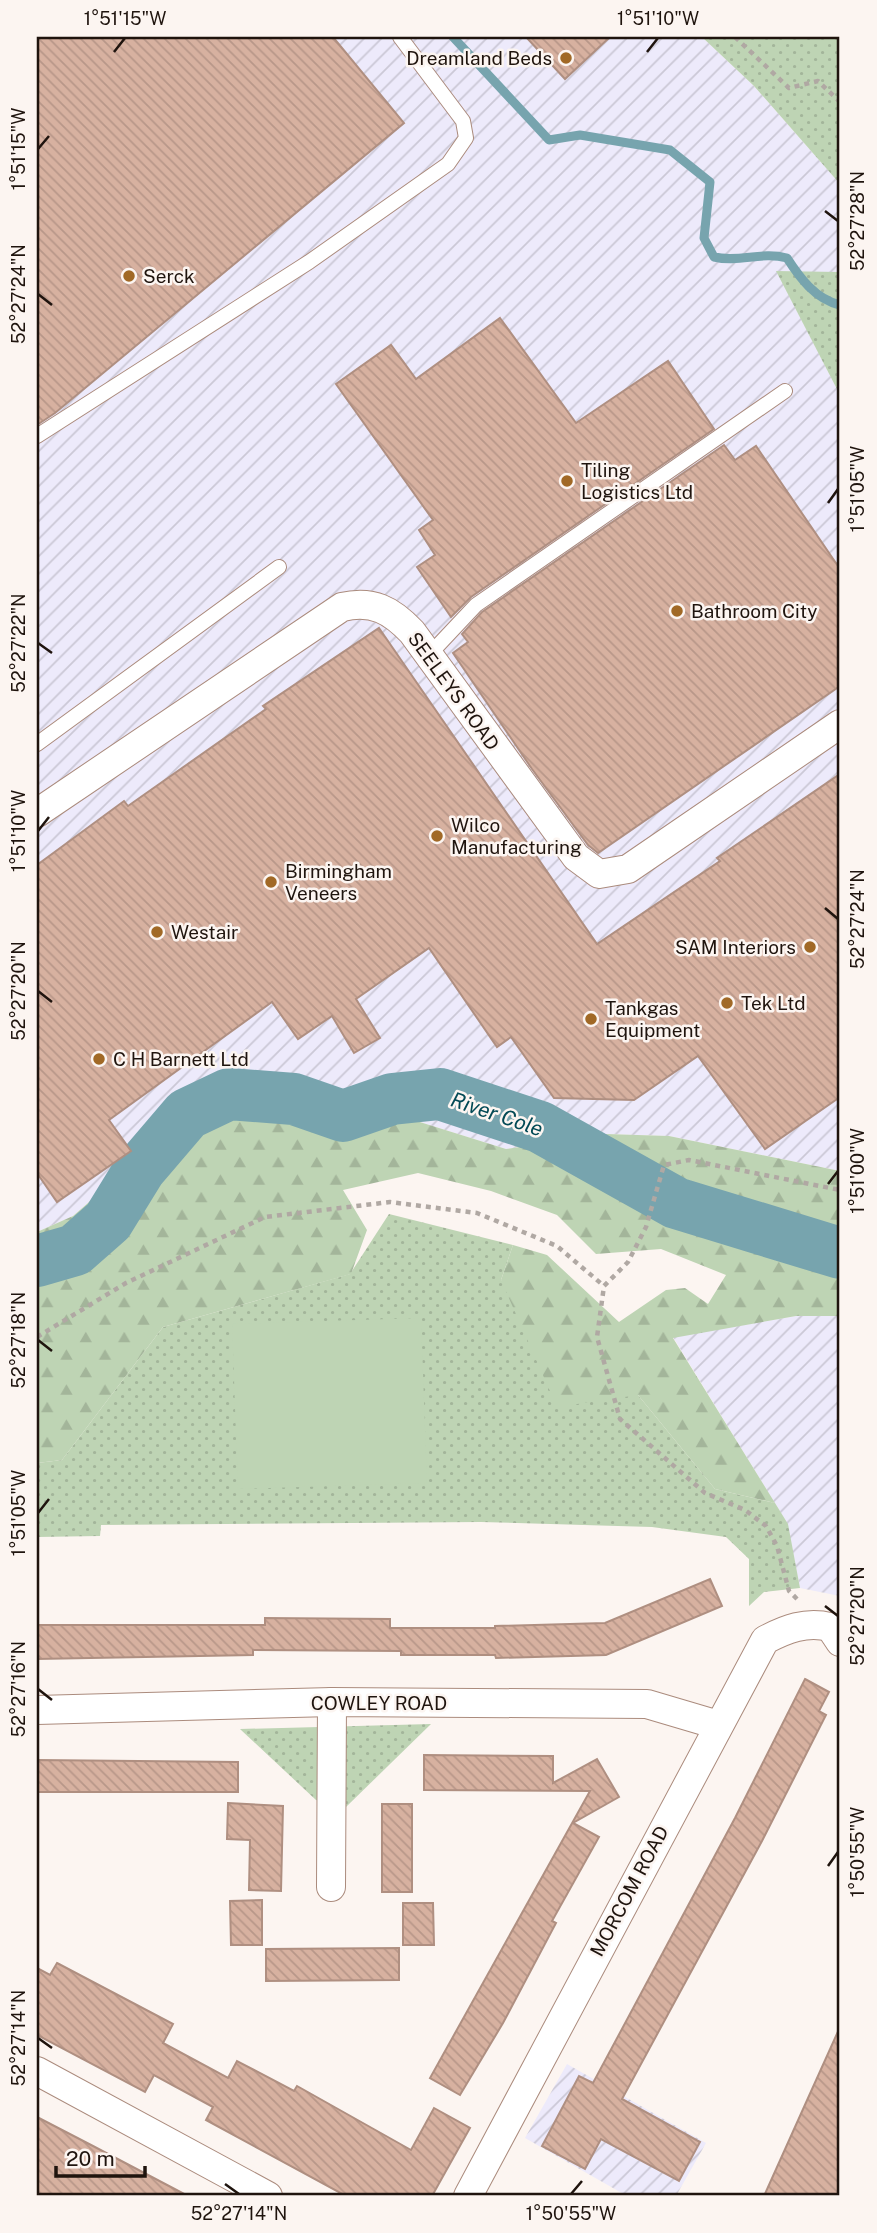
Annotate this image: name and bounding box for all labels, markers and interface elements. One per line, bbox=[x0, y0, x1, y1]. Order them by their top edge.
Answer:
text: 1°51'15"W bbox=[84, 8, 166, 29]
text: 1°51'10"W bbox=[617, 8, 699, 29]
place label: Dreamland Beds bbox=[406, 47, 552, 69]
marker: Dreamland Beds bbox=[558, 50, 574, 66]
text: 1°51'15"W bbox=[8, 108, 29, 190]
text: 52°27'28"N bbox=[847, 171, 868, 271]
text: 52°27'24"N bbox=[8, 244, 29, 344]
place label: Serck bbox=[143, 265, 195, 287]
marker: Serck bbox=[121, 268, 137, 284]
text: 1°51'05"W bbox=[847, 446, 868, 532]
place label: Tiling Logistics Ltd bbox=[581, 459, 693, 503]
marker: Tiling Logistics Ltd bbox=[559, 473, 575, 489]
text: 52°27'22"N bbox=[8, 593, 29, 693]
place label: Bathroom City bbox=[691, 600, 817, 622]
marker: Bathroom City bbox=[669, 603, 685, 619]
street label: SEELEYS ROAD bbox=[404, 628, 504, 754]
text: 1°51'10"W bbox=[8, 790, 29, 872]
place label: Wilco Manufacturing bbox=[451, 814, 582, 858]
marker: Wilco Manufacturing bbox=[429, 828, 445, 844]
place label: Birmingham Veneers bbox=[285, 860, 392, 904]
text: 52°27'24"N bbox=[847, 869, 868, 969]
marker: Birmingham Veneers bbox=[263, 874, 279, 890]
place label: Westair bbox=[171, 921, 238, 943]
marker: Westair bbox=[149, 924, 165, 940]
place label: SAM Interiors bbox=[675, 936, 796, 958]
marker: SAM Interiors bbox=[802, 939, 818, 955]
text: 52°27'20"N bbox=[8, 941, 29, 1041]
place label: Tek Ltd bbox=[741, 992, 805, 1014]
marker: Tek Ltd bbox=[719, 995, 735, 1011]
place label: Tankgas Equipment bbox=[605, 997, 700, 1041]
marker: Tankgas Equipment bbox=[583, 1011, 599, 1027]
place label: C H Barnett Ltd bbox=[113, 1048, 249, 1070]
marker: C H Barnett Ltd bbox=[91, 1051, 107, 1067]
water label: River Cole bbox=[448, 1087, 546, 1141]
text: 1°51'00"W bbox=[847, 1128, 868, 1214]
text: 52°27'18"N bbox=[8, 1292, 29, 1388]
text: 1°51'05"W bbox=[8, 1470, 29, 1556]
text: 52°27'20"N bbox=[847, 1566, 868, 1666]
text: 52°27'16"N bbox=[8, 1641, 29, 1737]
street label: COWLEY ROAD bbox=[311, 1692, 447, 1714]
text: 1°50'55"W bbox=[847, 1807, 868, 1897]
street label: MORCOM ROAD bbox=[585, 1822, 673, 1960]
text: 52°27'14"N bbox=[8, 1990, 29, 2086]
scale bar bbox=[56, 2135, 145, 2179]
text: 20 m bbox=[66, 2146, 115, 2171]
text: 52°27'14"N bbox=[191, 2203, 287, 2224]
text: 1°50'55"W bbox=[526, 2203, 616, 2224]

